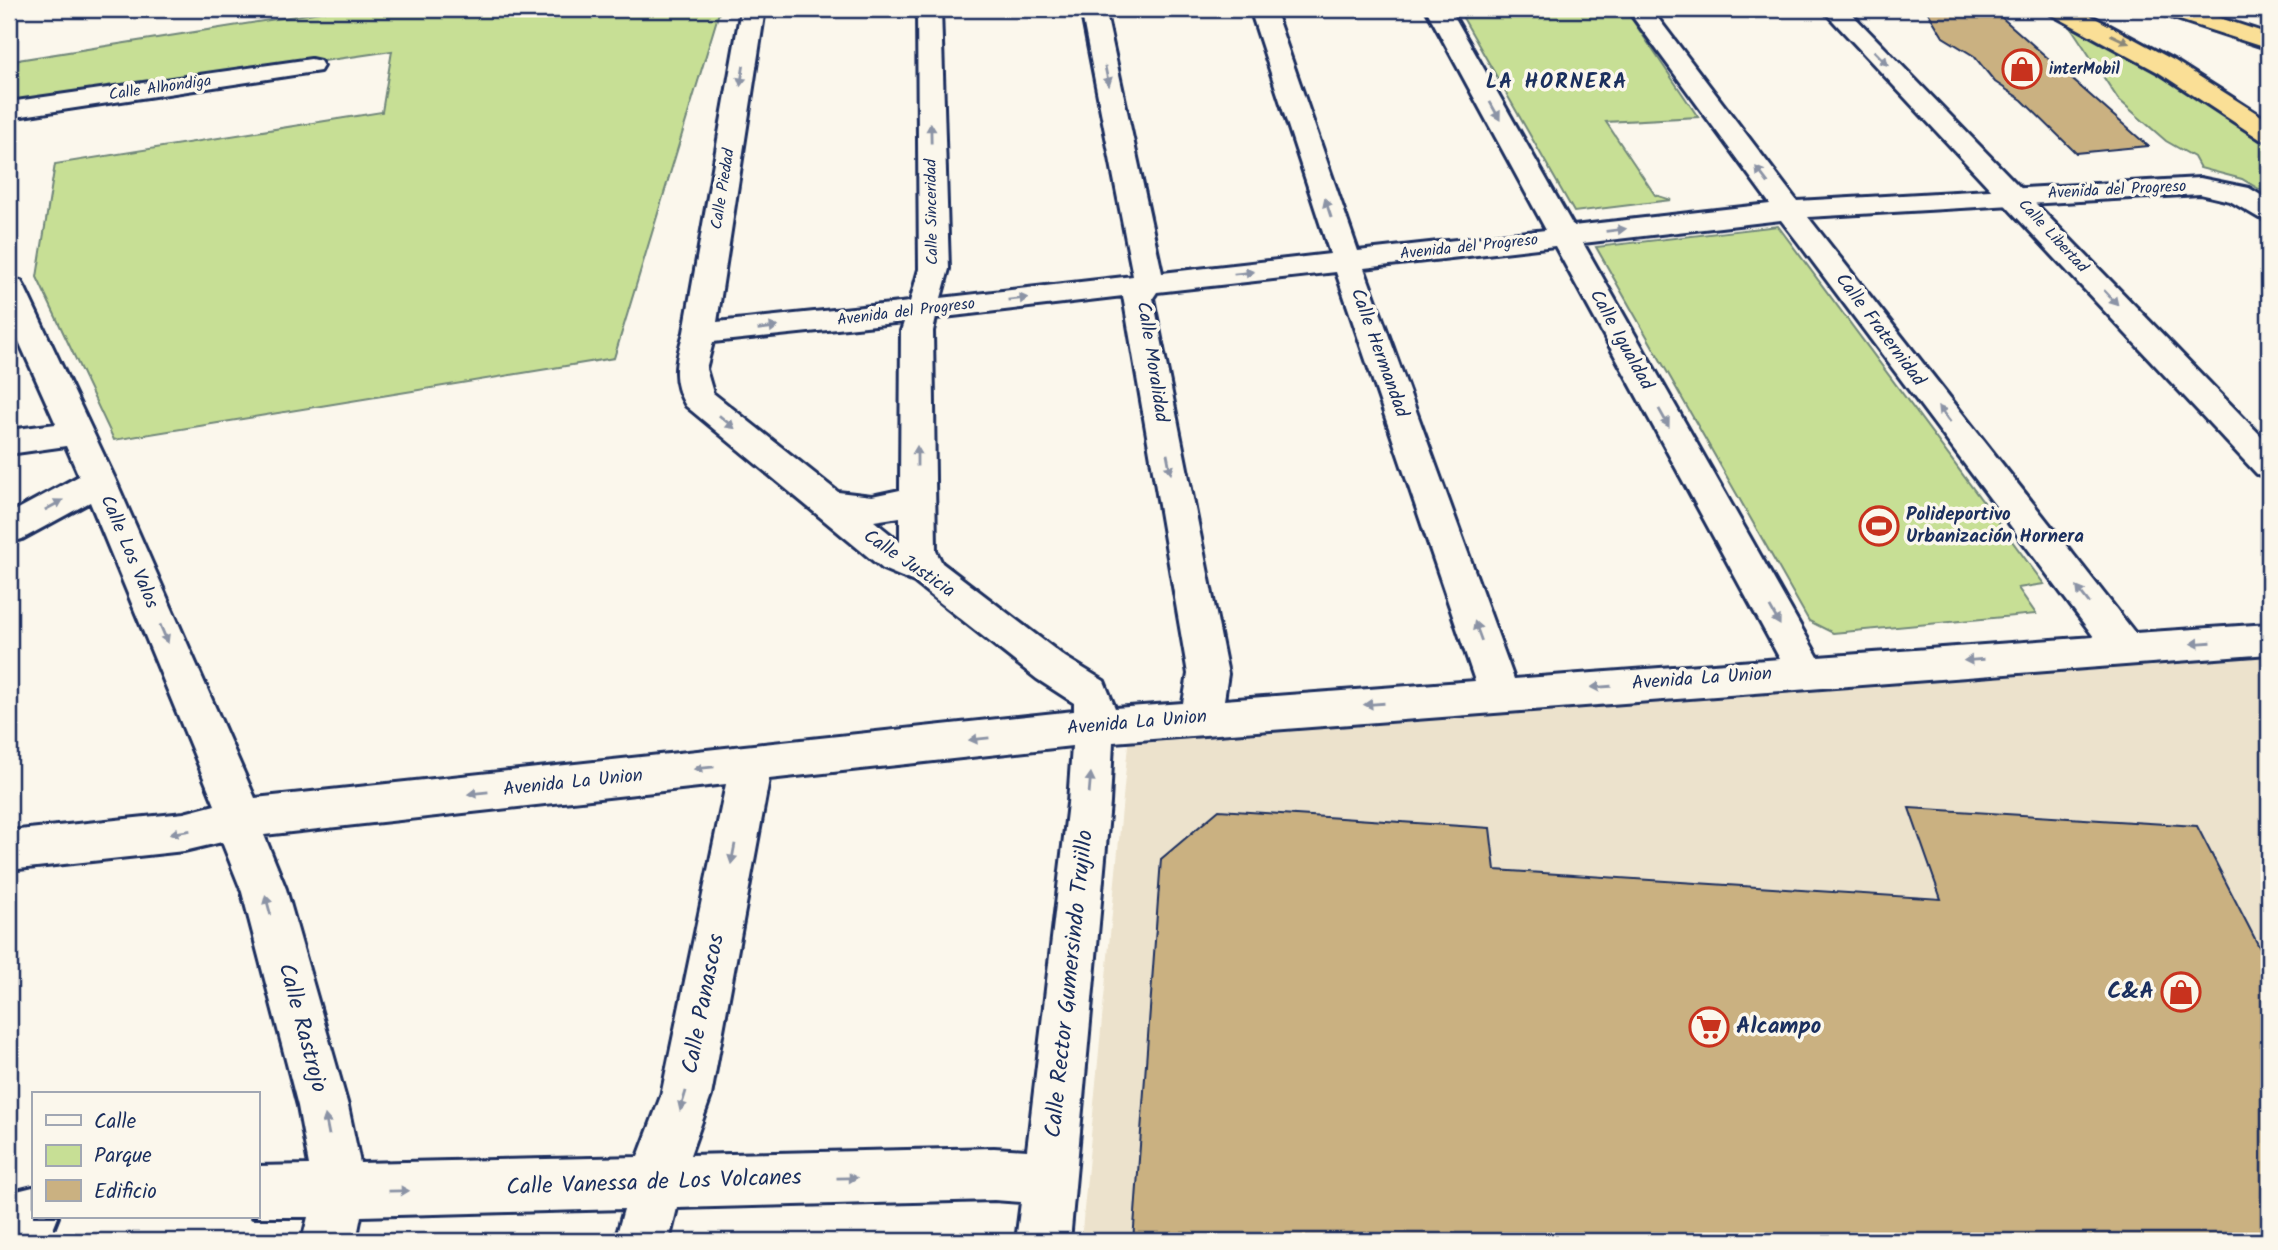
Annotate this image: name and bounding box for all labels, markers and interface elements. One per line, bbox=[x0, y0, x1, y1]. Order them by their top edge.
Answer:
one-way arrow bbox=[2110, 34, 2130, 45]
shop icon: interMobil bbox=[2001, 48, 2043, 90]
one-way arrow bbox=[1873, 49, 1889, 66]
place label: interMobil bbox=[2049, 57, 2120, 82]
one-way arrow bbox=[736, 65, 747, 87]
one-way arrow bbox=[1102, 65, 1113, 87]
district label: LA HORNERA bbox=[1486, 66, 1628, 99]
street label: Calle Alhondiga bbox=[107, 68, 213, 108]
one-way arrow bbox=[1489, 102, 1501, 121]
one-way arrow bbox=[925, 122, 937, 144]
street label: Calle Piedad bbox=[704, 146, 742, 231]
street label: Calle Sinceridad bbox=[919, 158, 945, 265]
one-way arrow bbox=[1755, 166, 1769, 184]
street label: Avenida del Progreso bbox=[2047, 174, 2187, 206]
street label: Calle Libertad bbox=[2012, 193, 2095, 280]
one-way arrow bbox=[1323, 198, 1333, 219]
one-way arrow bbox=[1605, 225, 1627, 236]
street label: Avenida del Progreso bbox=[1399, 227, 1539, 267]
one-way arrow bbox=[1233, 267, 1255, 278]
street label: Calle Fraternidad bbox=[1827, 267, 1933, 394]
street label: Calle Hermandad bbox=[1342, 284, 1416, 422]
street label: Calle Igualdad bbox=[1581, 284, 1661, 396]
one-way arrow bbox=[2103, 289, 2119, 306]
street label: Avenida del Progreso bbox=[836, 291, 976, 333]
one-way arrow bbox=[1007, 293, 1029, 304]
street label: Calle Moralidad bbox=[1128, 300, 1176, 425]
one-way arrow bbox=[757, 322, 779, 333]
one-way arrow bbox=[1938, 405, 1952, 423]
one-way arrow bbox=[1658, 408, 1670, 427]
one-way arrow bbox=[719, 414, 736, 429]
one-way arrow bbox=[911, 445, 923, 467]
one-way arrow bbox=[1164, 453, 1175, 475]
street label: Calle Los Valos bbox=[92, 491, 166, 613]
one-way arrow bbox=[44, 500, 64, 511]
place label: Polideportivo Urbanización Hornera bbox=[1906, 500, 2084, 552]
sports icon: Polideportivo Urbanización Hornera bbox=[1858, 505, 1900, 547]
street label: Calle Justicia bbox=[857, 522, 961, 606]
one-way arrow bbox=[2075, 586, 2090, 604]
one-way arrow bbox=[1769, 607, 1781, 626]
one-way arrow bbox=[1472, 620, 1483, 641]
one-way arrow bbox=[158, 624, 170, 644]
one-way arrow bbox=[2190, 638, 2212, 649]
one-way arrow bbox=[1963, 655, 1985, 666]
street label: Avenida La Union bbox=[1631, 659, 1773, 699]
one-way arrow bbox=[1590, 682, 1612, 693]
one-way arrow bbox=[1363, 699, 1385, 710]
street label: Avenida La Union bbox=[1066, 702, 1208, 744]
one-way arrow bbox=[968, 733, 990, 744]
street label: Avenida La Union bbox=[502, 761, 644, 805]
one-way arrow bbox=[693, 763, 715, 774]
one-way arrow bbox=[1085, 772, 1096, 794]
one-way arrow bbox=[467, 788, 489, 799]
one-way arrow bbox=[169, 827, 191, 838]
street label: Calle Rector Gumersindo Trujillo bbox=[1036, 828, 1104, 1140]
one-way arrow bbox=[728, 843, 739, 865]
one-way arrow bbox=[263, 895, 273, 916]
street label: Calle Panascos bbox=[673, 931, 735, 1077]
street label: Calle Rastrojo bbox=[267, 959, 337, 1097]
shop icon: C&A bbox=[2160, 971, 2202, 1013]
place label: C&A bbox=[2107, 974, 2154, 1010]
supermarket icon: Alcampo bbox=[1688, 1006, 1730, 1048]
place label: Alcampo bbox=[1736, 1009, 1821, 1045]
one-way arrow bbox=[678, 1091, 688, 1112]
legend bbox=[32, 1092, 259, 1218]
text: Calle bbox=[94, 1106, 137, 1139]
one-way arrow bbox=[321, 1114, 332, 1136]
text: Parque bbox=[94, 1140, 152, 1173]
street label: Calle Vanessa de Los Volcanes bbox=[506, 1160, 802, 1206]
one-way arrow bbox=[836, 1172, 858, 1184]
text: Edificio bbox=[94, 1176, 157, 1209]
one-way arrow bbox=[388, 1185, 410, 1196]

